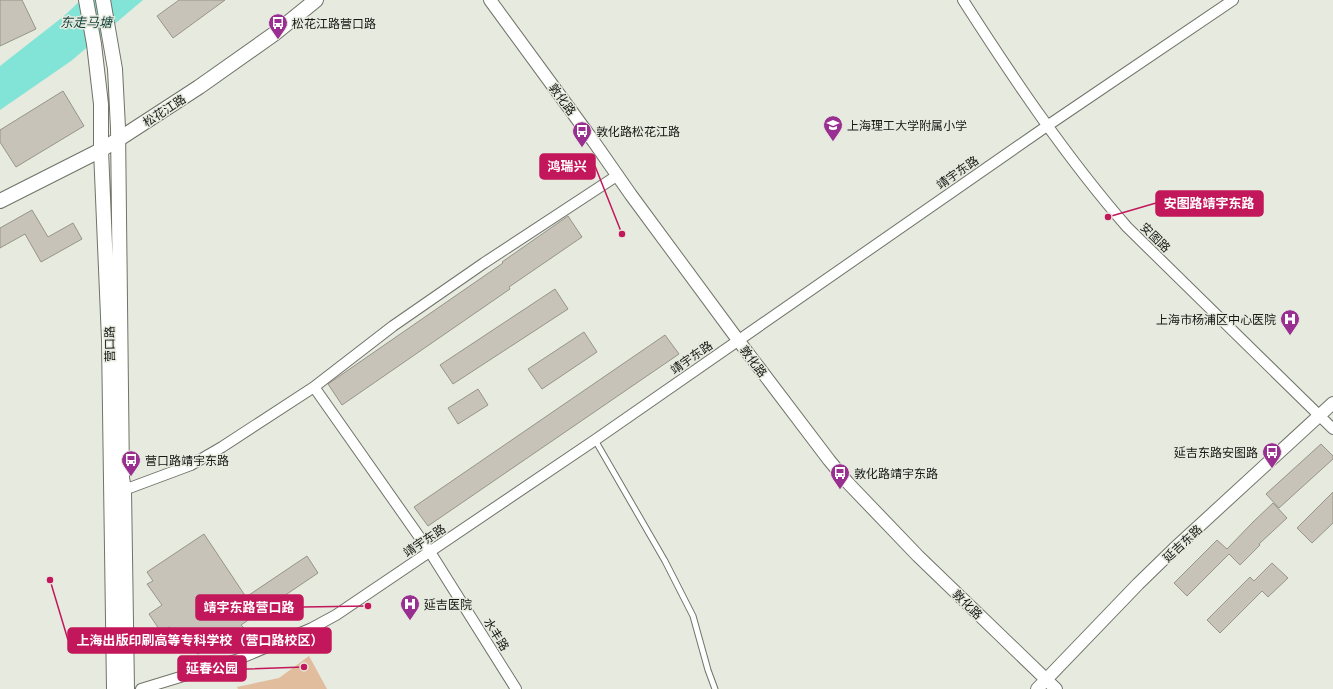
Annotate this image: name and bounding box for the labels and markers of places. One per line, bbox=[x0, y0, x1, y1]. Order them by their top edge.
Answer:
bus stop icon: 松花江路营口路 bbox=[267, 12, 289, 40]
place label: 松花江路营口路 bbox=[292, 16, 376, 30]
school or university icon: 上海理工大学附属小学 bbox=[822, 114, 844, 142]
place label: 上海理工大学附属小学 bbox=[847, 118, 967, 132]
bus stop icon: 敦化路松花江路 bbox=[571, 120, 593, 148]
place label: 敦化路松花江路 bbox=[596, 124, 680, 138]
callout: 鸿瑞兴 bbox=[540, 154, 595, 179]
callout: 安图路靖宇东路 bbox=[1156, 191, 1263, 216]
hospital icon: 上海市杨浦区中心医院 bbox=[1279, 308, 1301, 336]
place label: 上海市杨浦区中心医院 bbox=[1156, 312, 1276, 326]
bus stop icon: 延吉东路安图路 bbox=[1261, 441, 1283, 469]
place label: 延吉东路安图路 bbox=[1174, 445, 1258, 459]
bus stop icon: 营口路靖宇东路 bbox=[120, 449, 142, 477]
place label: 营口路靖宇东路 bbox=[145, 453, 229, 467]
bus stop icon: 敦化路靖宇东路 bbox=[829, 462, 851, 490]
place label: 敦化路靖宇东路 bbox=[854, 466, 938, 480]
hospital icon: 延吉医院 bbox=[399, 593, 421, 621]
callout: 靖宇东路营口路 bbox=[196, 595, 303, 620]
place label: 延吉医院 bbox=[424, 597, 472, 611]
callout: 上海出版印刷高等专科学校（营口路校区） bbox=[68, 628, 331, 653]
callout: 延春公园 bbox=[178, 656, 246, 681]

